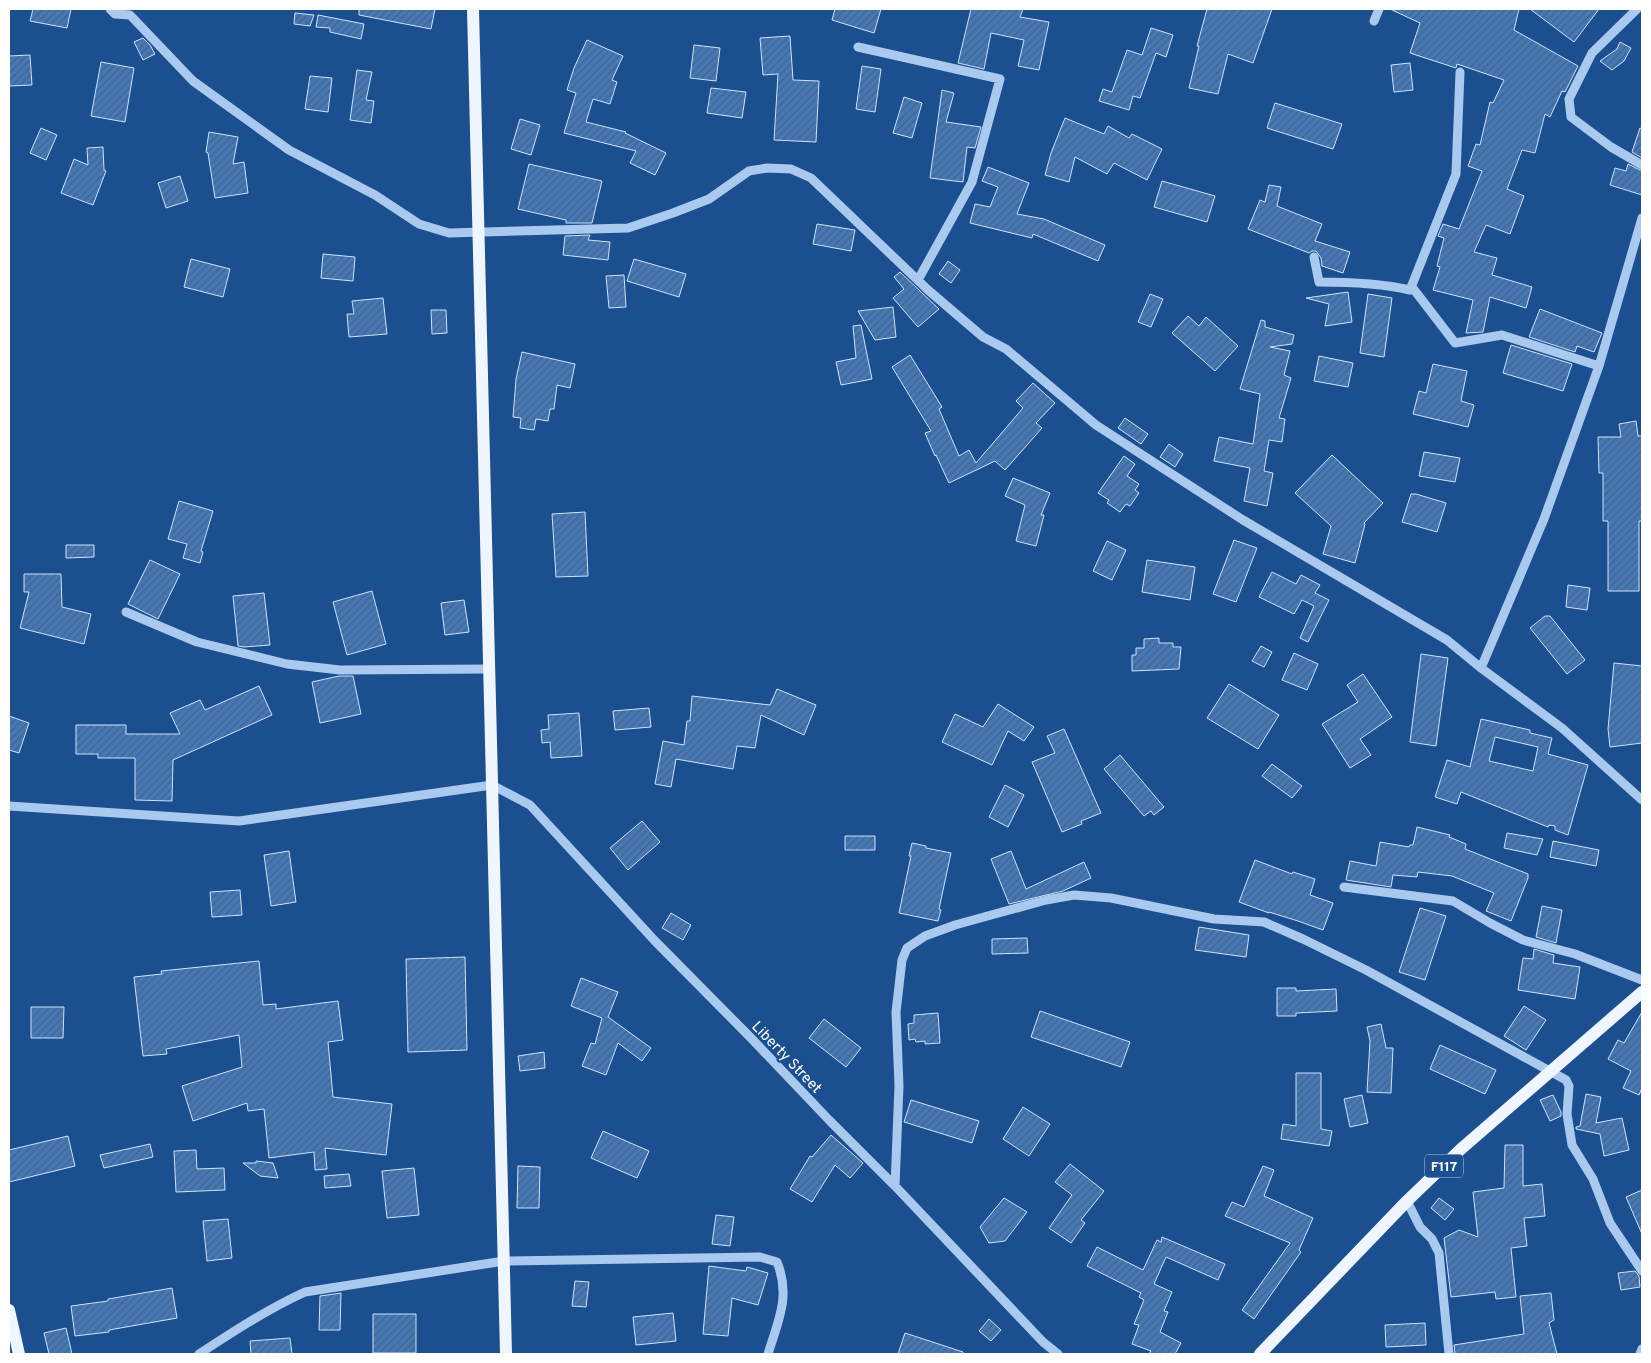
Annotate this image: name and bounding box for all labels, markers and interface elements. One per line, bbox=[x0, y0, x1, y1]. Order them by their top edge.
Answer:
street label: Liberty Street bbox=[747, 1018, 825, 1098]
road number: F117 bbox=[1425, 1154, 1463, 1178]

